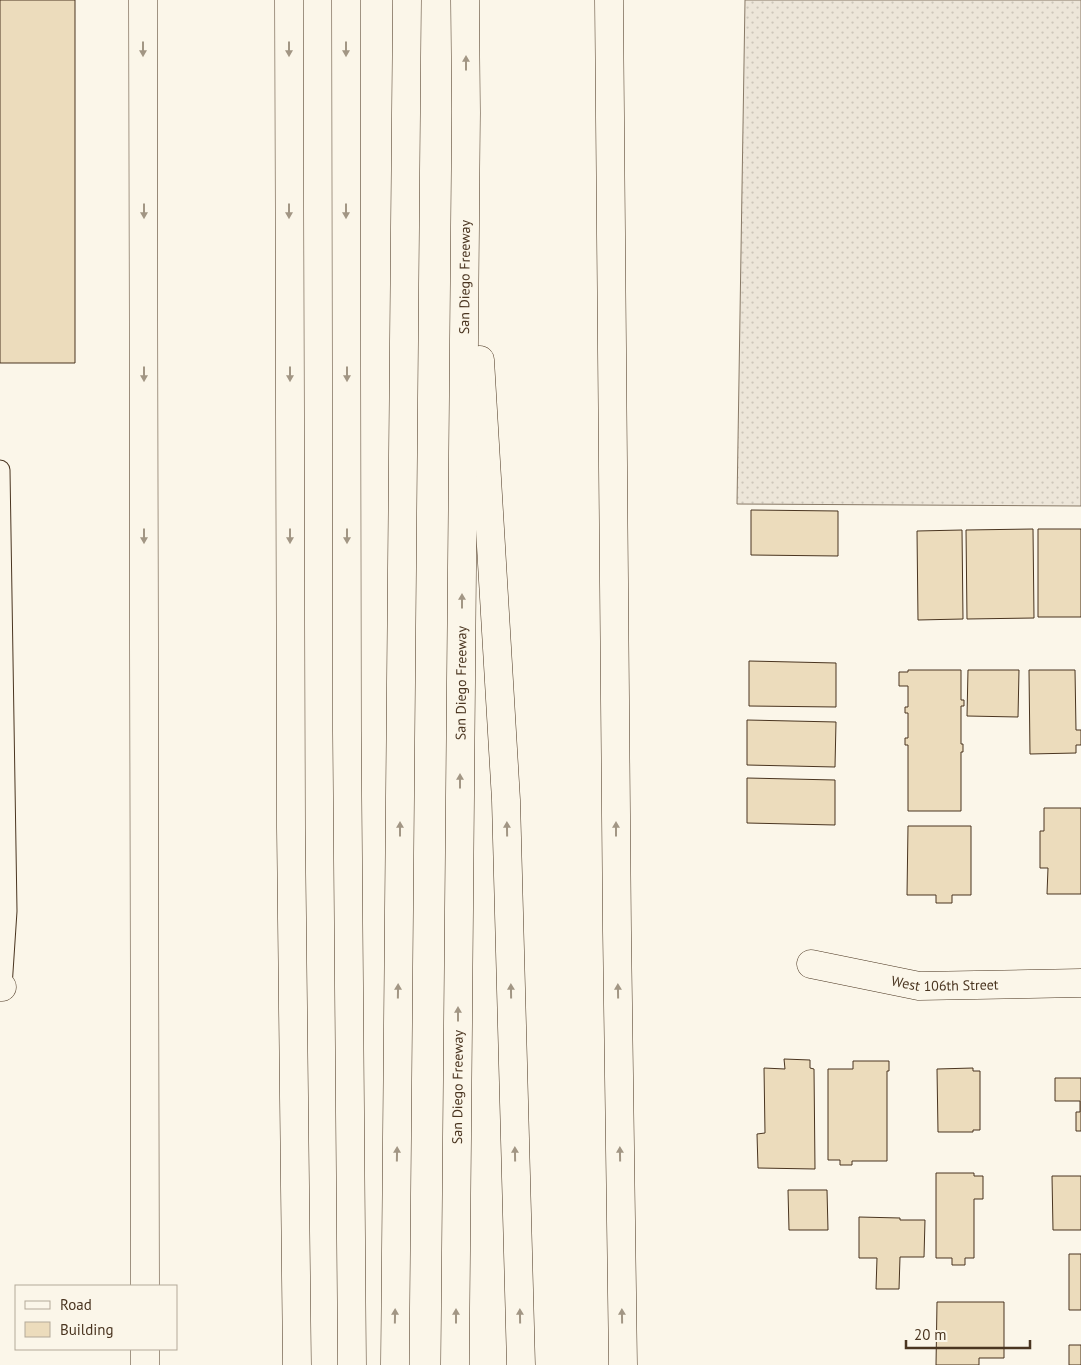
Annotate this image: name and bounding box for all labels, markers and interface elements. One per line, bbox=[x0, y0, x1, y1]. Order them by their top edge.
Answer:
one-way arrow bbox=[139, 41, 147, 57]
one-way arrow bbox=[285, 41, 293, 57]
one-way arrow bbox=[342, 41, 350, 57]
one-way arrow bbox=[462, 55, 470, 71]
one-way arrow bbox=[140, 203, 148, 219]
one-way arrow bbox=[285, 203, 293, 219]
one-way arrow bbox=[342, 203, 350, 219]
street label: San Diego Freeway bbox=[455, 219, 474, 334]
one-way arrow bbox=[140, 366, 148, 382]
one-way arrow bbox=[286, 366, 294, 382]
one-way arrow bbox=[343, 366, 351, 382]
one-way arrow bbox=[140, 528, 148, 544]
one-way arrow bbox=[286, 528, 294, 544]
one-way arrow bbox=[343, 528, 351, 544]
one-way arrow bbox=[458, 593, 466, 609]
street label: San Diego Freeway bbox=[451, 625, 470, 740]
one-way arrow bbox=[456, 773, 464, 789]
one-way arrow bbox=[396, 821, 404, 837]
one-way arrow bbox=[503, 821, 511, 837]
one-way arrow bbox=[612, 821, 620, 837]
street label: West 106th Street bbox=[890, 972, 999, 995]
one-way arrow bbox=[395, 983, 403, 999]
one-way arrow bbox=[507, 983, 515, 999]
one-way arrow bbox=[614, 983, 622, 999]
one-way arrow bbox=[454, 1006, 462, 1022]
street label: San Diego Freeway bbox=[448, 1029, 467, 1144]
one-way arrow bbox=[393, 1146, 401, 1162]
one-way arrow bbox=[511, 1146, 519, 1162]
one-way arrow bbox=[616, 1146, 624, 1162]
legend bbox=[15, 1285, 178, 1350]
text: Road bbox=[60, 1295, 92, 1314]
one-way arrow bbox=[391, 1308, 399, 1324]
one-way arrow bbox=[452, 1308, 460, 1324]
one-way arrow bbox=[515, 1308, 523, 1324]
one-way arrow bbox=[618, 1308, 626, 1324]
scale bar bbox=[906, 1318, 1030, 1350]
text: Building bbox=[60, 1320, 114, 1339]
text: 20 m bbox=[914, 1325, 947, 1344]

